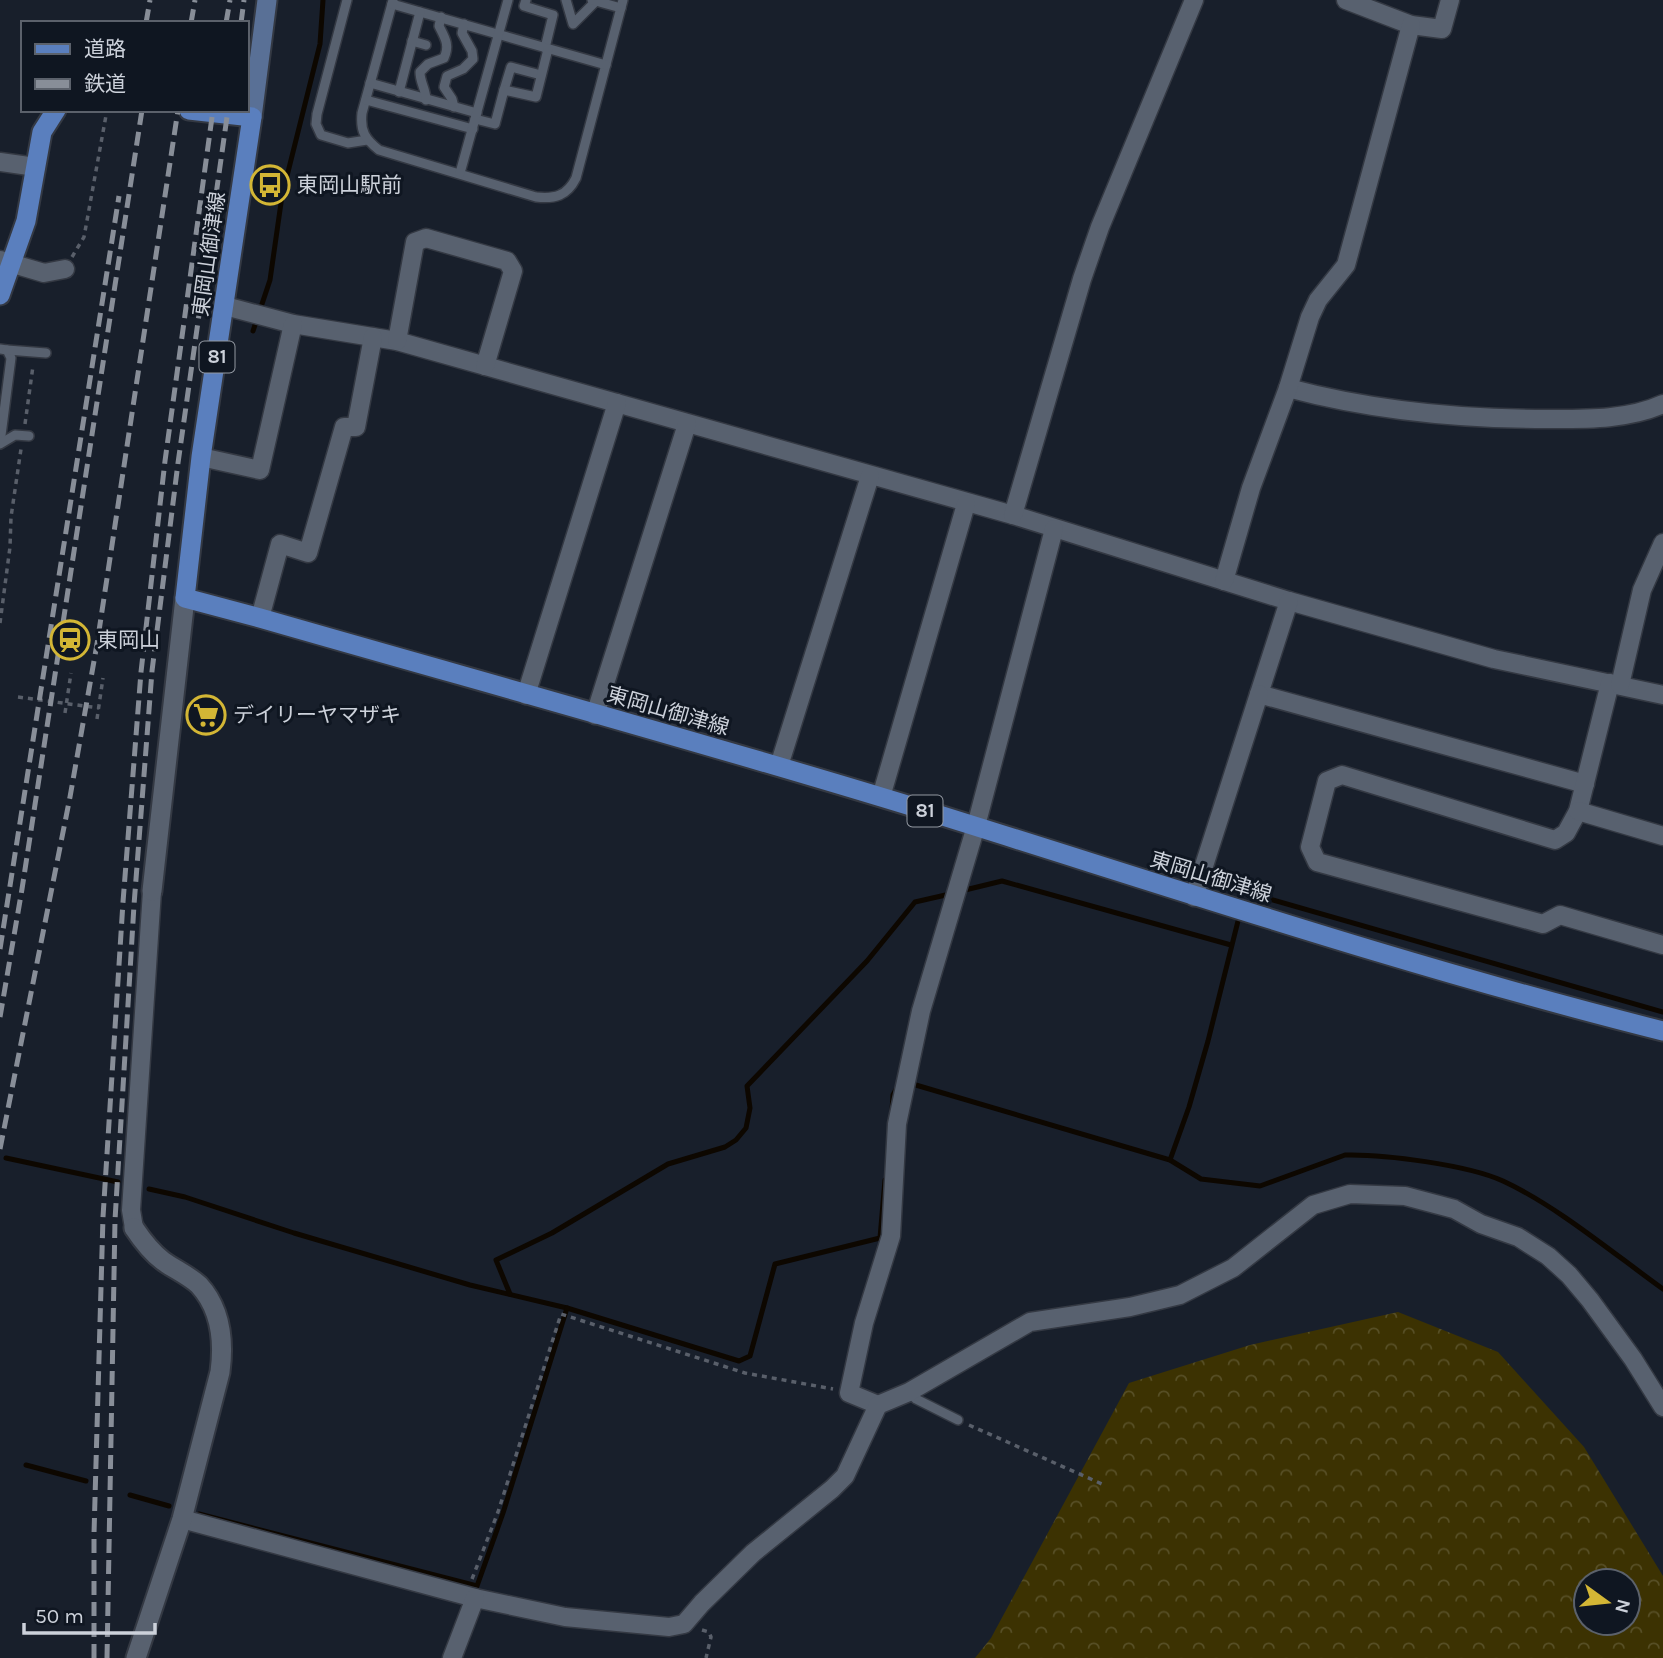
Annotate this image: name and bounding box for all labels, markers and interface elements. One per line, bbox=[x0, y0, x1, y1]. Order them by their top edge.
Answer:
legend bbox=[21, 21, 248, 112]
text: 道路 bbox=[84, 37, 126, 61]
text: 鉄道 bbox=[84, 72, 126, 96]
bus stop icon: 東岡山駅前 bbox=[249, 164, 291, 206]
place label: 東岡山駅前 bbox=[297, 173, 402, 197]
street label: 東岡山御津線 bbox=[188, 190, 230, 318]
road number: 81 bbox=[200, 342, 234, 372]
station icon: 東岡山 bbox=[49, 619, 91, 661]
place label: 東岡山 bbox=[97, 628, 160, 652]
street label: 東岡山御津線 bbox=[604, 682, 732, 740]
supermarket icon: デイリーヤマザキ bbox=[185, 694, 227, 736]
place label: デイリーヤマザキ bbox=[233, 703, 401, 727]
road number: 81 bbox=[908, 796, 942, 826]
street label: 東岡山御津線 bbox=[1147, 847, 1275, 907]
north arrow bbox=[1572, 1567, 1642, 1637]
scale bar bbox=[24, 1592, 156, 1636]
text: N bbox=[1610, 1597, 1635, 1616]
text: 50 m bbox=[35, 1604, 84, 1628]

